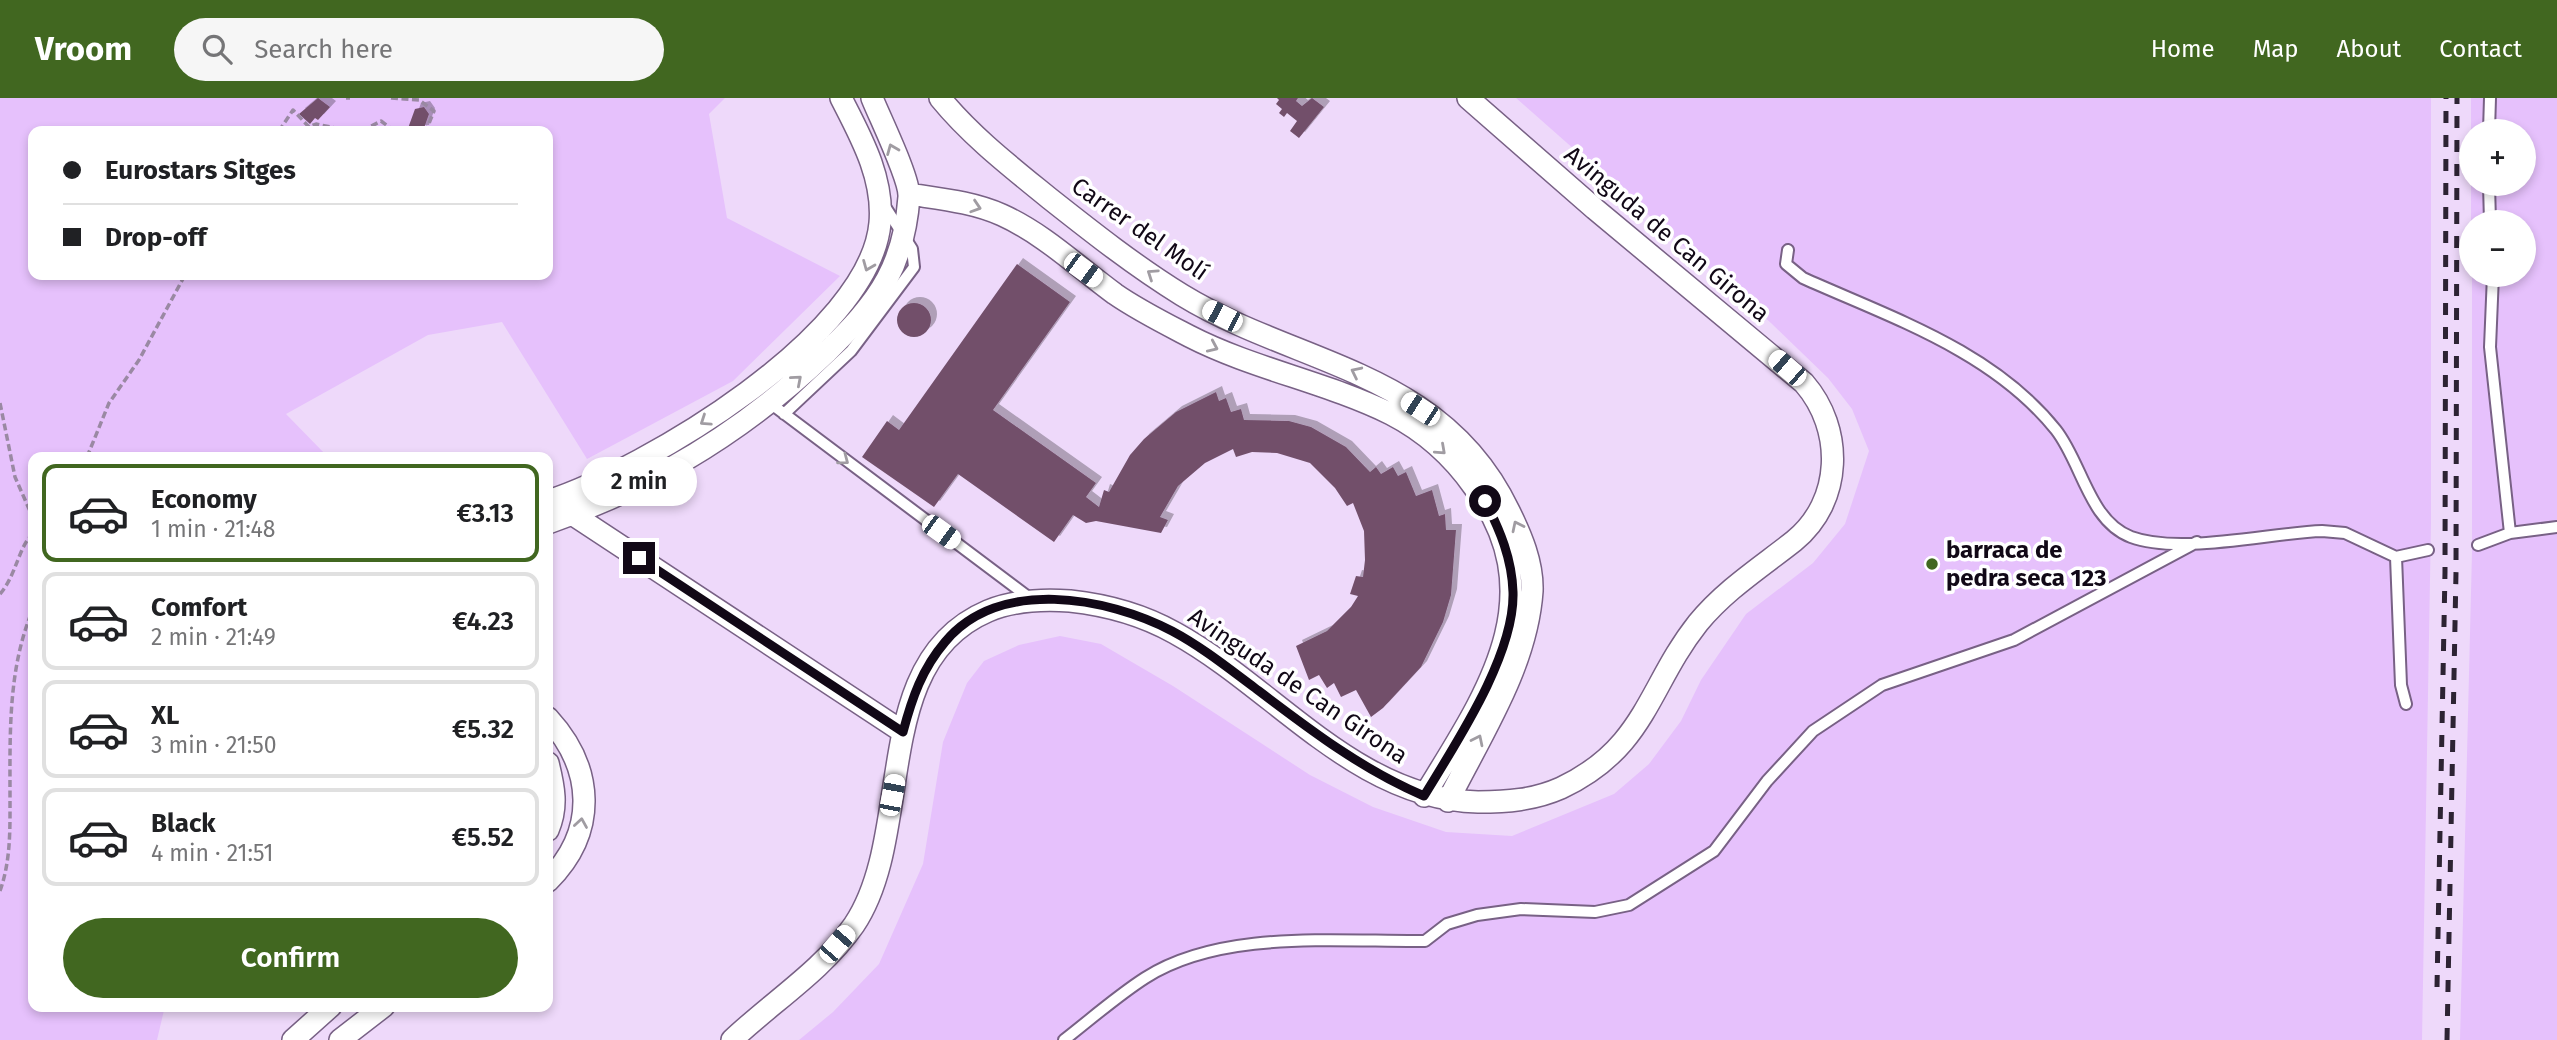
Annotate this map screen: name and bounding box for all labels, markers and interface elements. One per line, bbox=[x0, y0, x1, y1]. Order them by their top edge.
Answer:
search box bbox=[174, 18, 664, 81]
text: Vroom bbox=[35, 29, 132, 69]
icon: search bbox=[198, 30, 236, 68]
text: Search here bbox=[254, 34, 393, 65]
text: Home bbox=[2151, 35, 2215, 63]
text: Map bbox=[2253, 35, 2299, 63]
text: About bbox=[2337, 35, 2401, 63]
text: Contact bbox=[2439, 35, 2522, 63]
map controls bbox=[2459, 119, 2536, 287]
button: + bbox=[2459, 119, 2536, 196]
street label: Avinguda de Can Girona bbox=[1559, 140, 1775, 328]
one-way arrow bbox=[886, 143, 900, 156]
text: Eurostars Sitges bbox=[105, 155, 296, 186]
street label: Carrer del Molí bbox=[1066, 172, 1214, 287]
one-way arrow bbox=[970, 198, 982, 213]
button: − bbox=[2459, 210, 2536, 287]
text: Drop-off bbox=[105, 222, 207, 253]
car bbox=[1060, 249, 1107, 291]
one-way arrow bbox=[862, 259, 876, 271]
one-way arrow bbox=[1147, 270, 1160, 282]
car bbox=[1199, 297, 1246, 335]
one-way arrow bbox=[1206, 339, 1218, 353]
car bbox=[1765, 346, 1810, 390]
one-way arrow bbox=[1351, 367, 1363, 381]
one-way arrow bbox=[788, 376, 801, 388]
car bbox=[1397, 389, 1444, 429]
one-way arrow bbox=[700, 413, 713, 426]
one-way arrow bbox=[1433, 442, 1446, 454]
one-way arrow bbox=[836, 452, 848, 464]
callout: 2 min bbox=[581, 456, 697, 505]
text: 2 min bbox=[611, 467, 667, 495]
icon: car bbox=[67, 482, 130, 545]
text: Economy bbox=[151, 484, 257, 515]
route start bbox=[1469, 485, 1501, 517]
text: €3.13 bbox=[456, 498, 514, 529]
car bbox=[918, 511, 965, 553]
text: 1 min · 21:48 bbox=[151, 515, 276, 543]
one-way arrow bbox=[1511, 521, 1525, 533]
place label: barraca de pedra seca 123 bbox=[1946, 536, 2106, 592]
route end bbox=[623, 542, 655, 574]
marker: barraca de pedra seca 123 bbox=[1924, 556, 1940, 572]
icon: car bbox=[67, 590, 130, 653]
text: Comfort bbox=[151, 592, 247, 623]
street label: Avinguda de Can Girona bbox=[1183, 602, 1413, 770]
text: €4.23 bbox=[452, 606, 514, 637]
text: 2 min · 21:49 bbox=[151, 623, 276, 651]
icon: car bbox=[67, 698, 130, 761]
text: XL bbox=[151, 700, 179, 731]
text: €5.32 bbox=[452, 714, 514, 745]
text: 3 min · 21:50 bbox=[151, 731, 277, 759]
one-way arrow bbox=[1470, 735, 1484, 747]
car bbox=[878, 772, 907, 818]
icon: car bbox=[67, 806, 130, 869]
text: Black bbox=[151, 808, 216, 839]
one-way arrow bbox=[573, 818, 588, 829]
text: €5.52 bbox=[452, 822, 514, 853]
text: 4 min · 21:51 bbox=[151, 839, 273, 867]
button: Confirm bbox=[63, 918, 518, 998]
car bbox=[816, 921, 859, 967]

